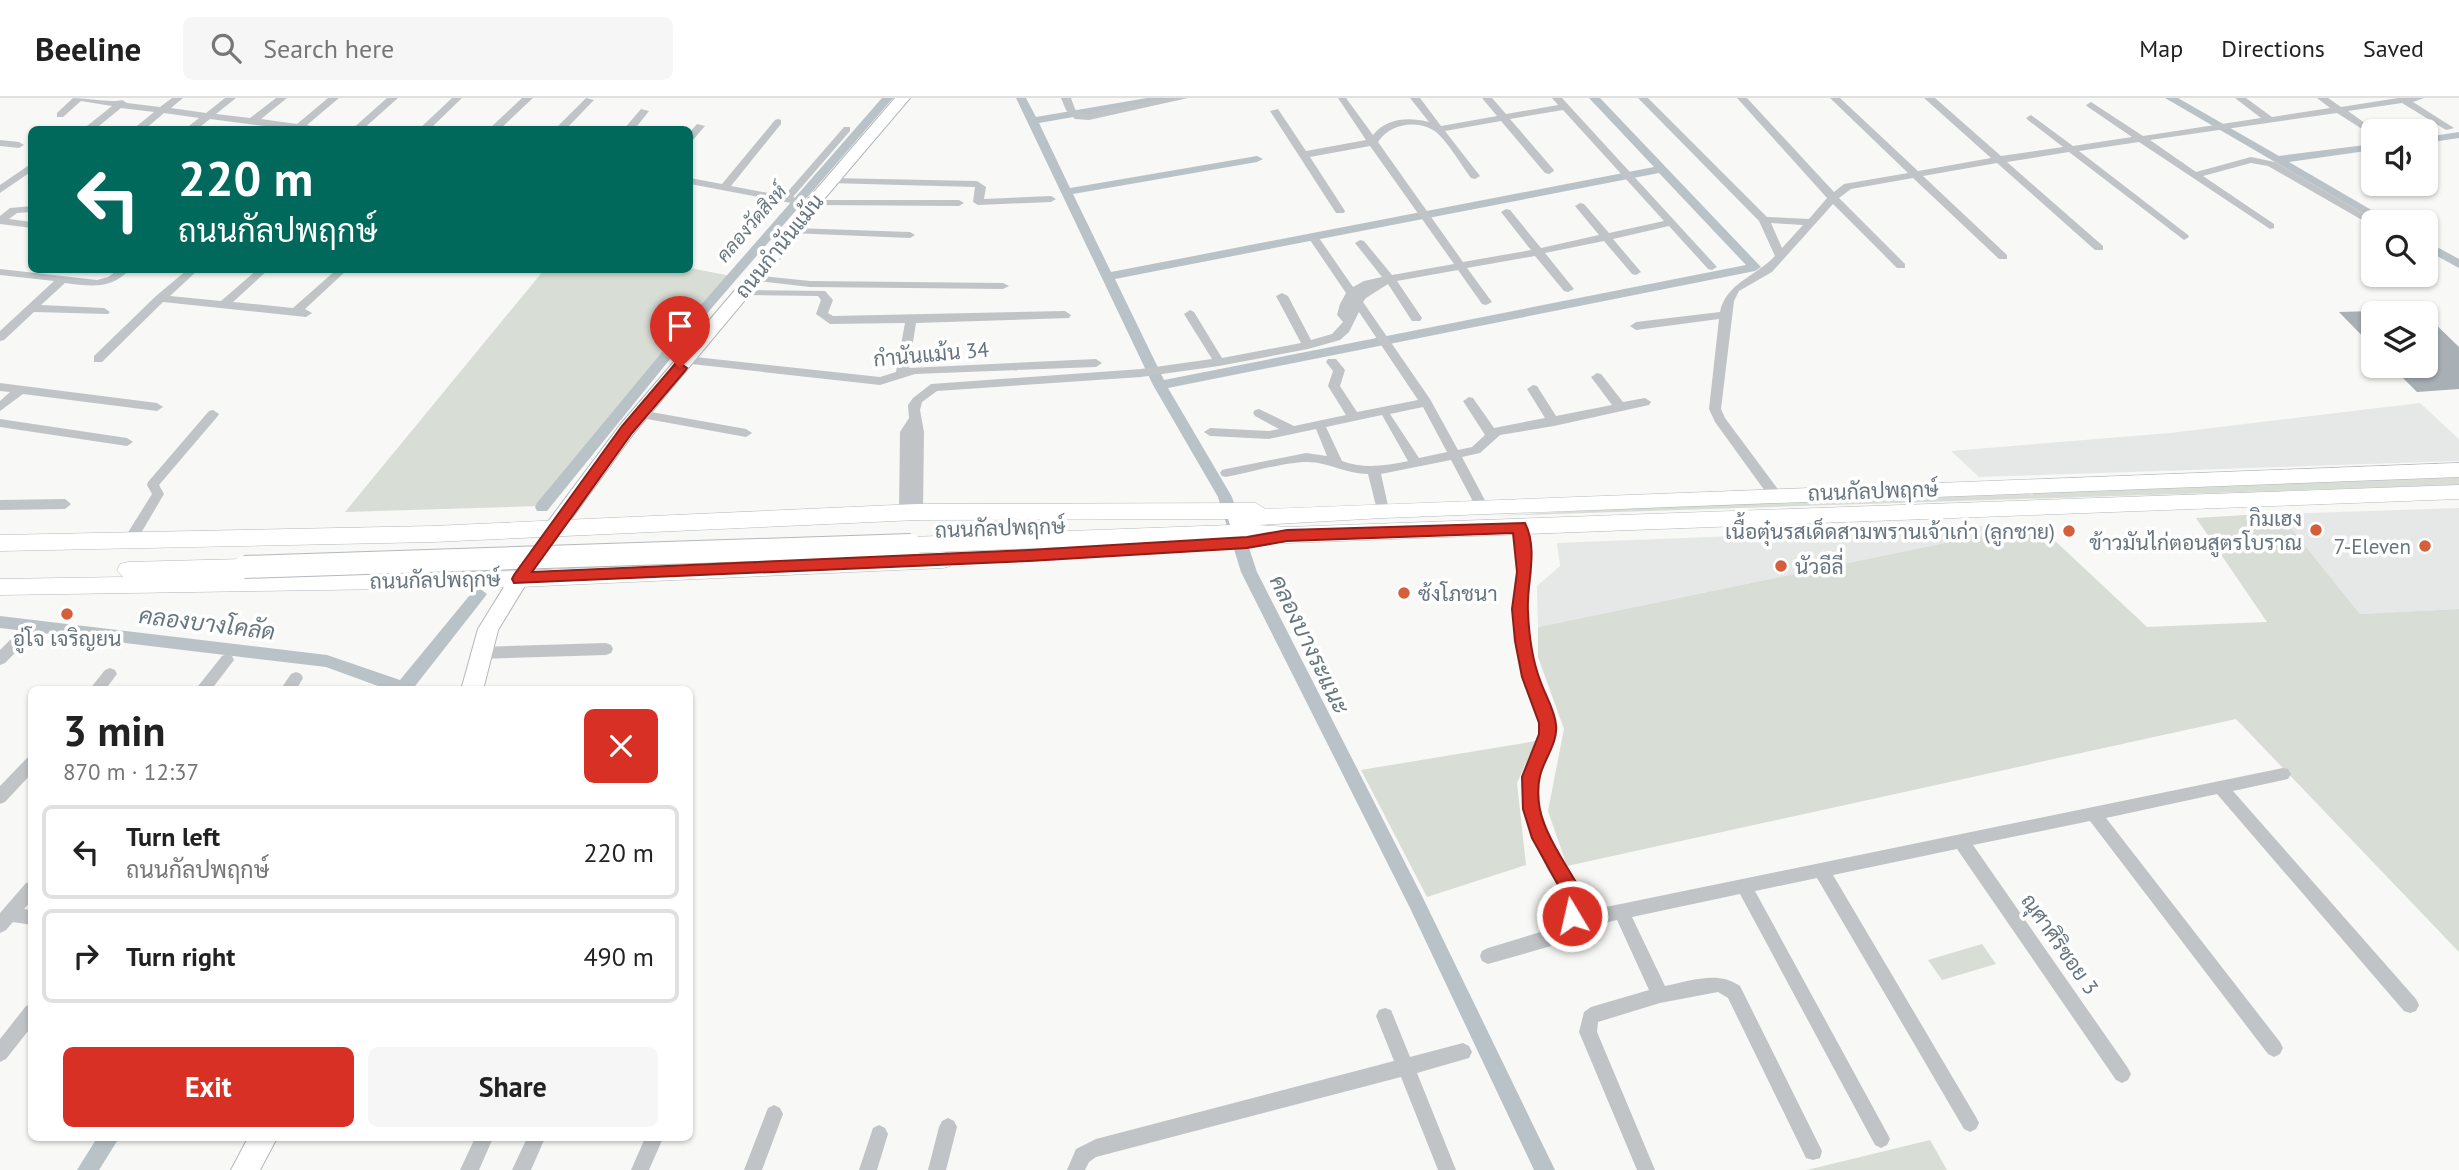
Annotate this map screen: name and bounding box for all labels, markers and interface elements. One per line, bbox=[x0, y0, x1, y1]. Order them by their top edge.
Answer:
search box bbox=[183, 17, 673, 80]
text: Beeline bbox=[35, 27, 141, 70]
icon: search bbox=[207, 29, 245, 67]
text: Search here bbox=[263, 32, 394, 65]
text: Map bbox=[2139, 33, 2183, 64]
text: Directions bbox=[2221, 33, 2325, 64]
text: Saved bbox=[2363, 33, 2424, 64]
map controls bbox=[2361, 119, 2438, 378]
button: sound bbox=[2361, 119, 2438, 196]
text: 220 m bbox=[178, 146, 313, 210]
icon: left bbox=[63, 154, 154, 245]
water label: คลองวัดสิงห์ bbox=[711, 177, 793, 267]
street label: ถนนกำนันแม้น bbox=[729, 188, 829, 304]
text: ถนนกัลปพฤกษ์ bbox=[178, 209, 377, 251]
button: search bbox=[2361, 210, 2438, 287]
pin bbox=[650, 296, 710, 368]
button: layers bbox=[2361, 301, 2438, 378]
icon: arrive bbox=[661, 307, 699, 345]
street label: กำนันแม้น 34 bbox=[872, 335, 990, 373]
street label: ถนนกัลปพฤกษ์ bbox=[1807, 475, 1940, 507]
place label: กิมเฮง ข้าวมันไก่ตอนสูตรโบราณ bbox=[2089, 505, 2302, 558]
street label: ถนนกัลปพฤกษ์ bbox=[934, 512, 1067, 544]
place label: เนื้อตุ๋นรสเด็ดสามพรานเจ้าเก่า (ลูกชาย) bbox=[1725, 512, 2055, 547]
marker: กิมเฮง ข้าวมันไก่ตอนสูตรโบราณ bbox=[2308, 522, 2324, 538]
marker: เนื้อตุ๋นรสเด็ดสามพรานเจ้าเก่า (ลูกชาย) bbox=[2061, 523, 2077, 539]
place label: 7-Eleven bbox=[2334, 533, 2411, 560]
marker: 7-Eleven bbox=[2417, 538, 2433, 554]
place label: นัวอีลี่ bbox=[1795, 547, 1844, 580]
marker: นัวอีลี่ bbox=[1773, 558, 1789, 574]
street label: ถนนกัลปพฤกษ์ bbox=[369, 565, 501, 595]
water label: คลองบางระแนะ bbox=[1264, 570, 1356, 719]
place label: ซ้งโภชนา bbox=[1418, 580, 1498, 607]
marker: ซ้งโภชนา bbox=[1396, 585, 1412, 601]
water label: คลองบางโคลัด bbox=[137, 599, 277, 646]
marker: อู่โจ เจริญยน bbox=[59, 606, 75, 622]
place label: อู่โจ เจริญยน bbox=[13, 625, 121, 654]
text: 3 min bbox=[63, 703, 165, 758]
button: close bbox=[584, 709, 658, 783]
text: 870 m · 12:37 bbox=[63, 757, 199, 786]
text: Turn left bbox=[126, 820, 220, 853]
icon: left bbox=[67, 833, 105, 871]
text: 220 m bbox=[583, 836, 654, 869]
text: ถนนกัลปพฤกษ์ bbox=[126, 855, 269, 884]
position arrow bbox=[1535, 879, 1609, 953]
street label: ณุศาศิริซอย 3 bbox=[2014, 888, 2105, 1000]
icon: right bbox=[67, 937, 105, 975]
text: Turn right bbox=[126, 940, 235, 973]
text: 490 m bbox=[583, 940, 654, 973]
button: Exit bbox=[63, 1047, 354, 1127]
button: Share bbox=[368, 1047, 658, 1127]

